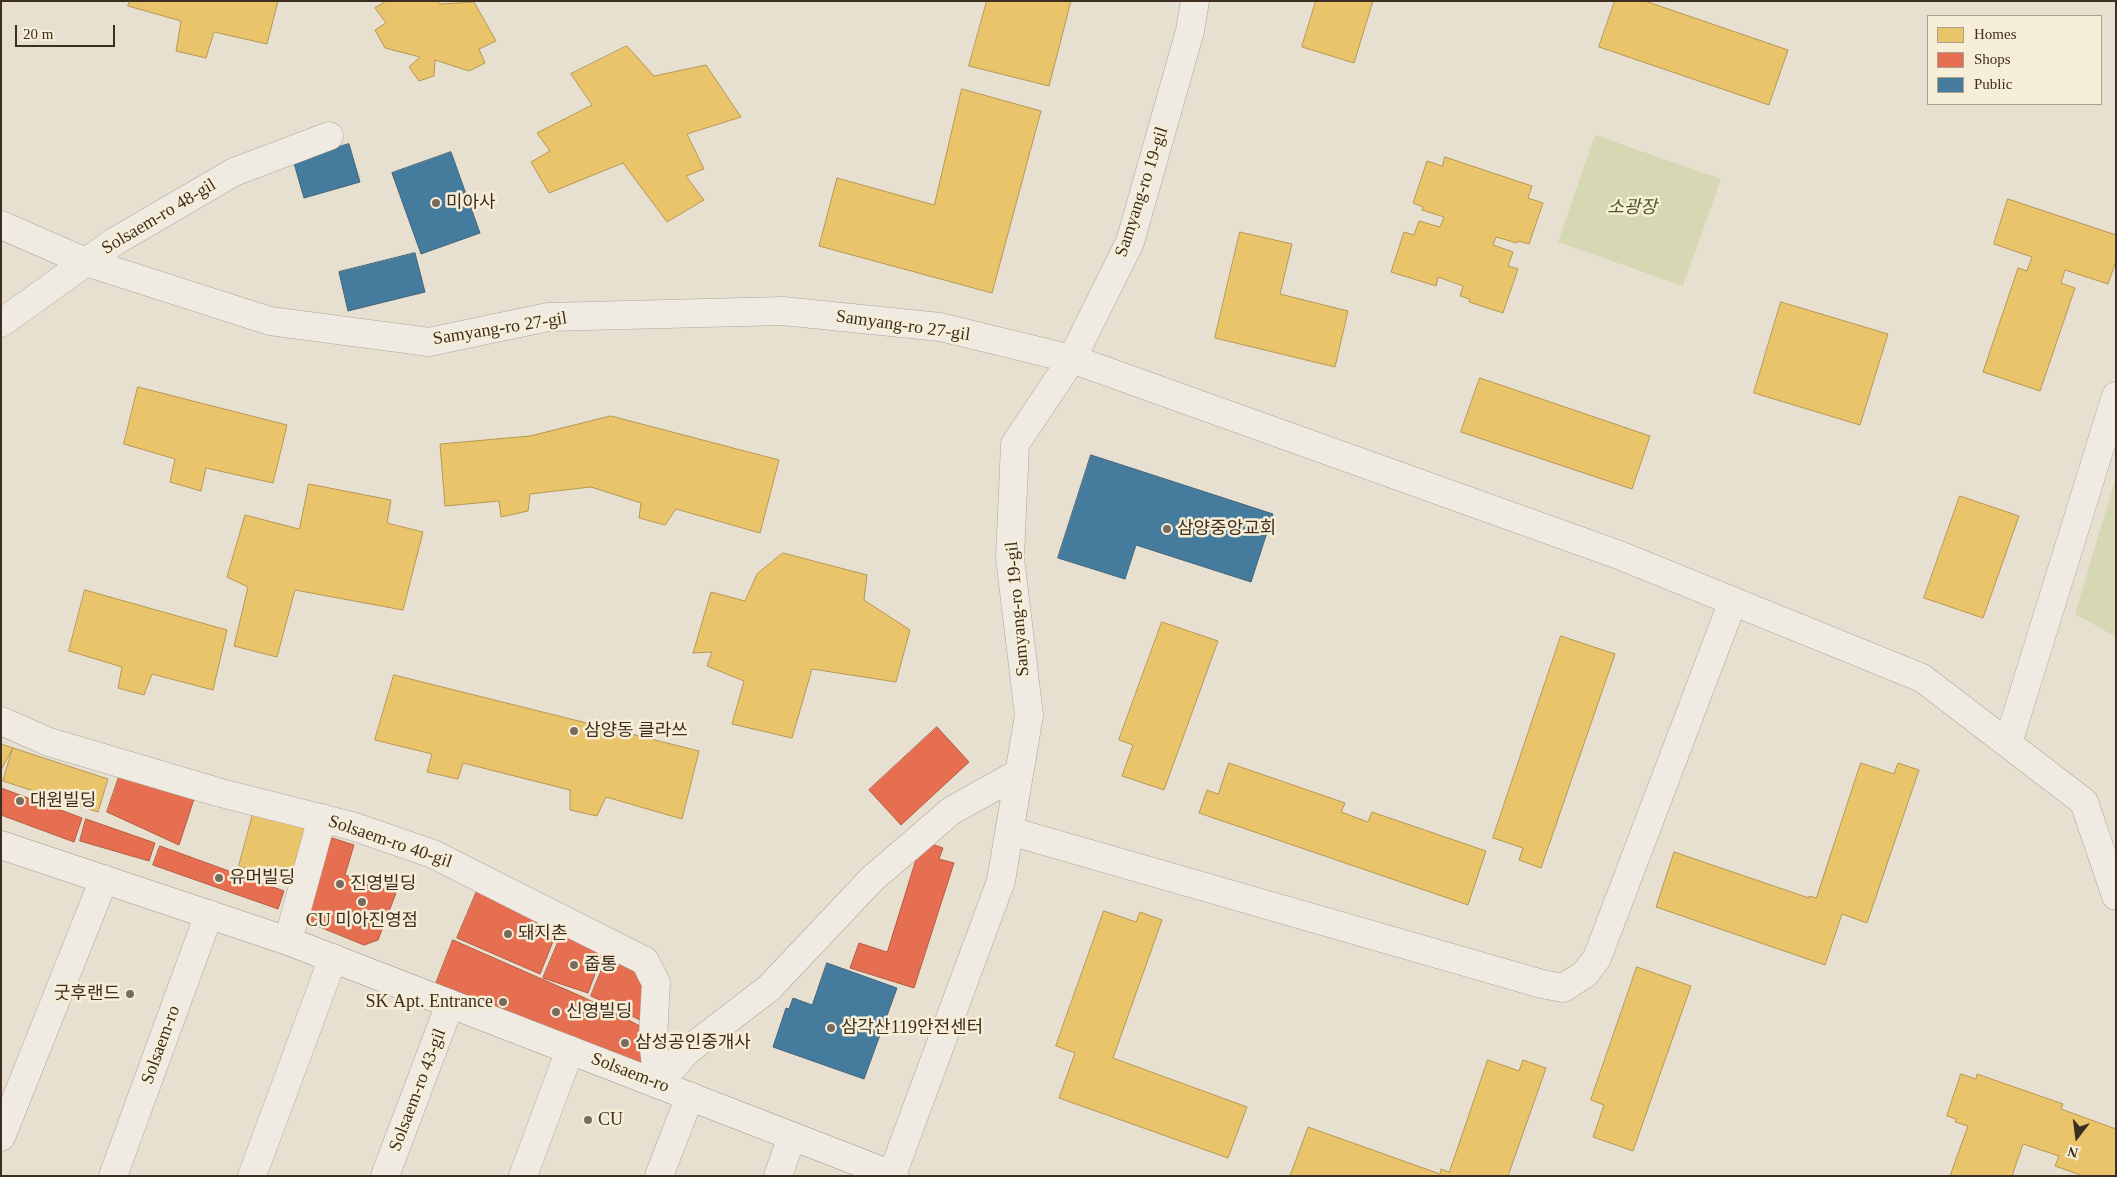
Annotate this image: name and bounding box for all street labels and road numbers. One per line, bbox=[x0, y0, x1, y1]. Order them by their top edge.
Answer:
street label: Samyang-ro 19-gil bbox=[1111, 124, 1173, 260]
street label: Solsaem-ro 48-gil bbox=[98, 174, 220, 260]
street label: Samyang-ro 27-gil bbox=[834, 306, 972, 346]
street label: Samyang-ro 27-gil bbox=[431, 308, 569, 350]
street label: Samyang-ro 19-gil bbox=[1001, 541, 1035, 677]
street label: Solsaem-ro 40-gil bbox=[325, 811, 455, 873]
street label: Solsaem-ro bbox=[137, 1003, 185, 1087]
street label: Solsaem-ro 43-gil bbox=[385, 1026, 451, 1154]
street label: Solsaem-ro bbox=[588, 1048, 672, 1098]

